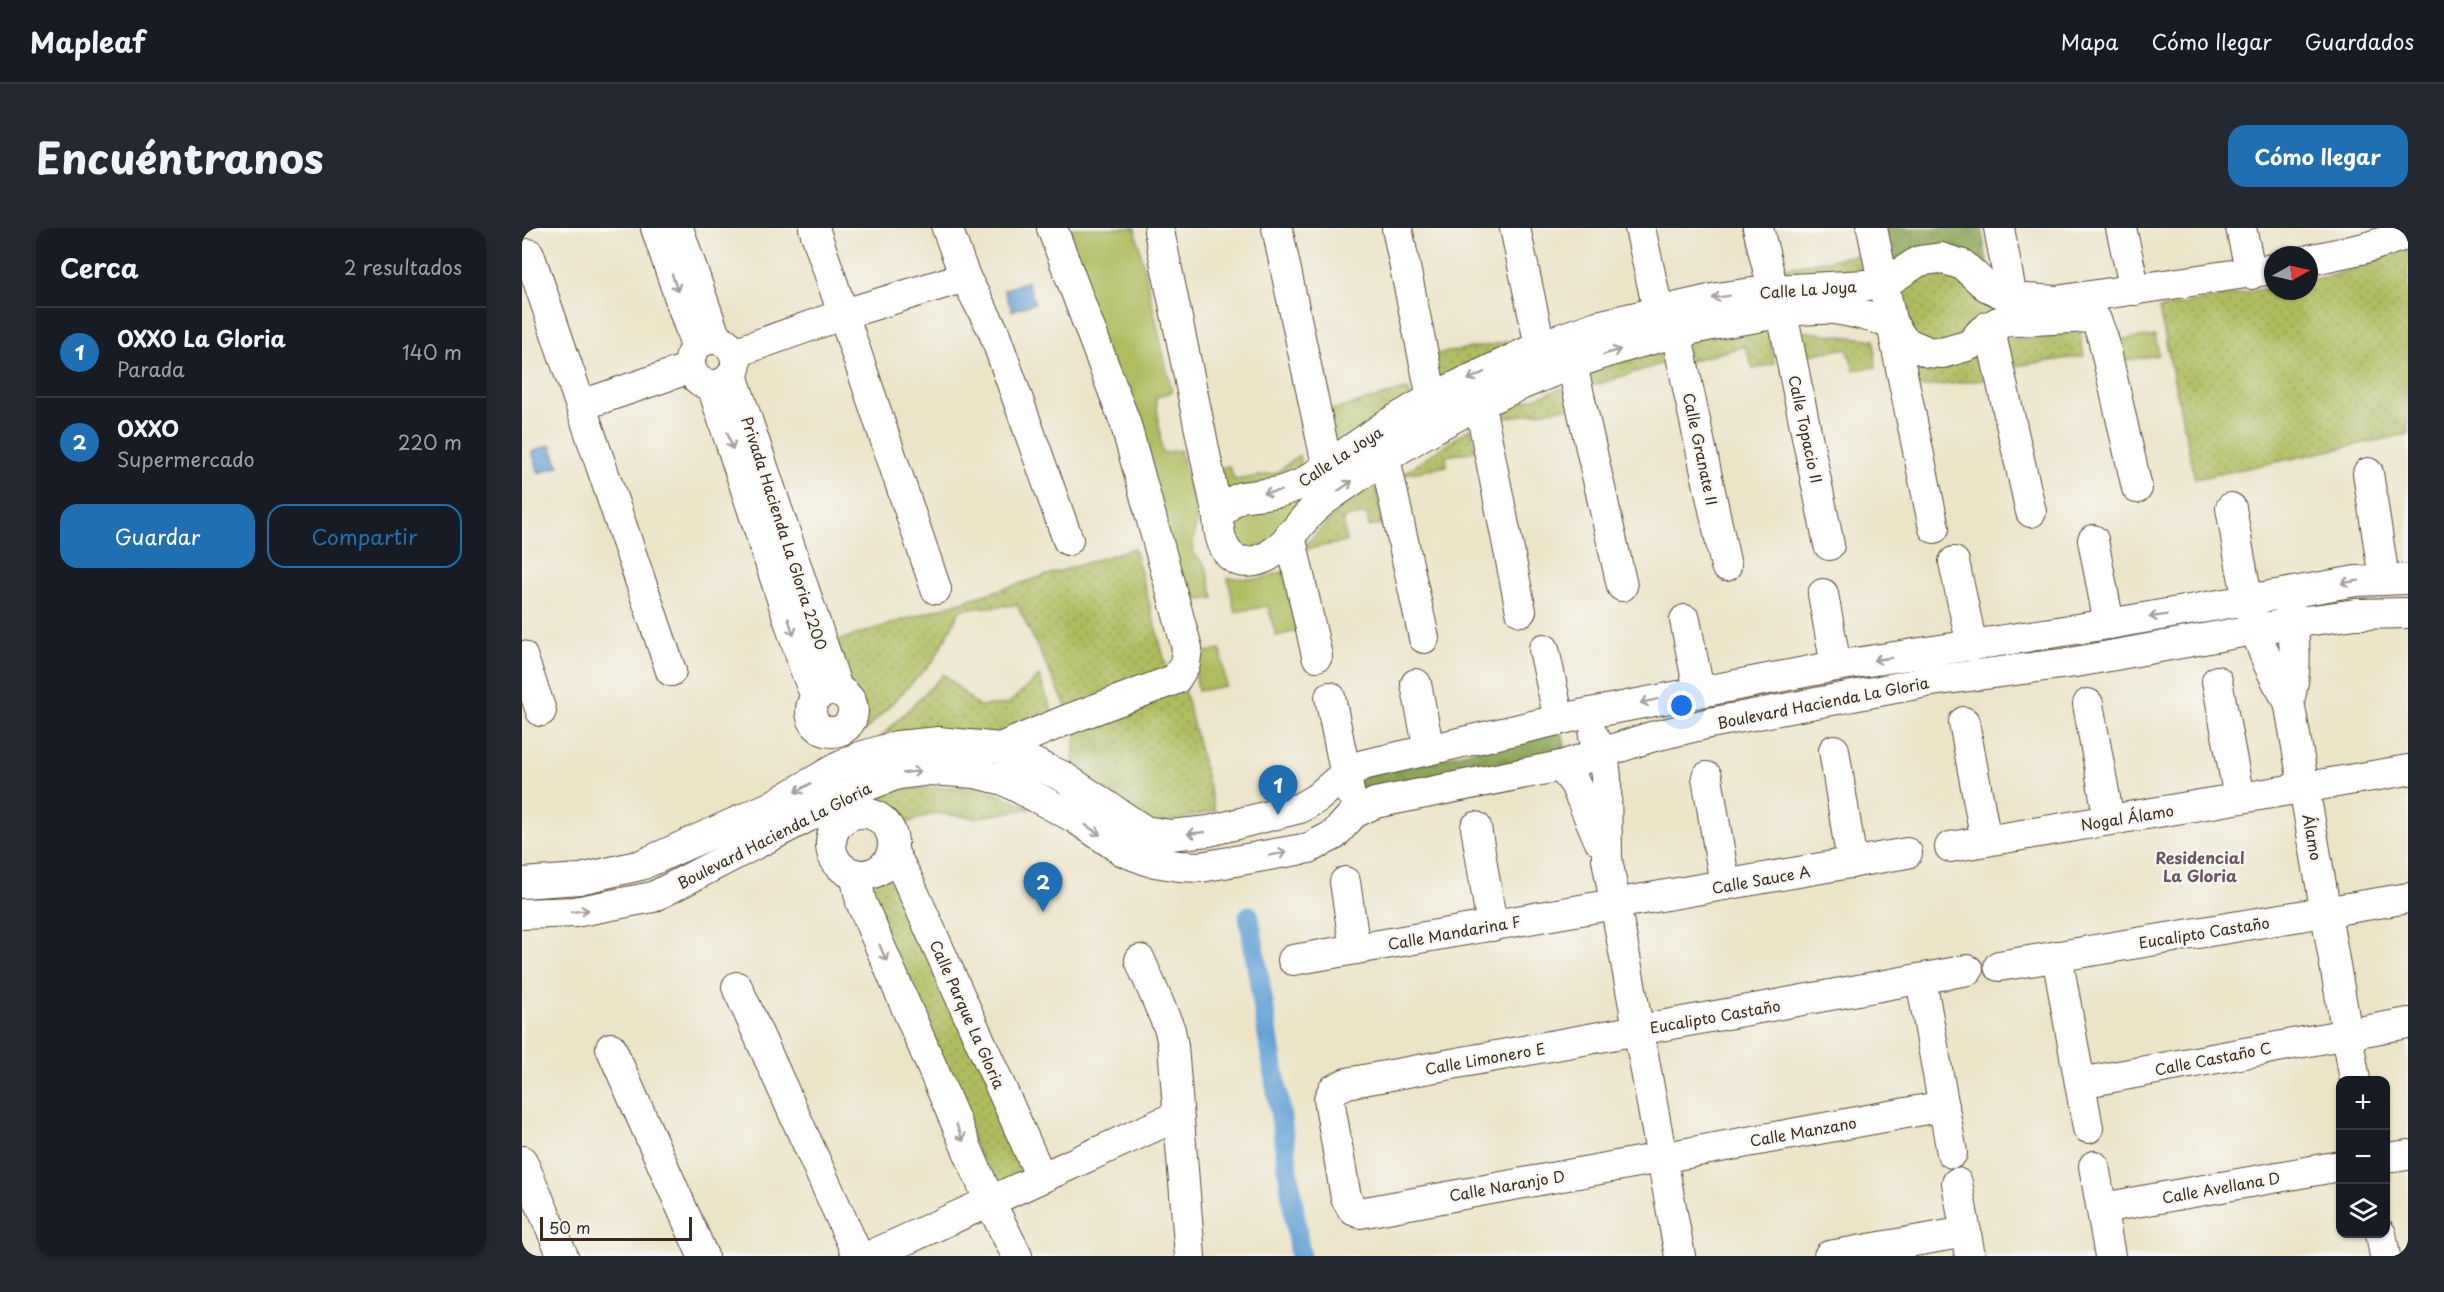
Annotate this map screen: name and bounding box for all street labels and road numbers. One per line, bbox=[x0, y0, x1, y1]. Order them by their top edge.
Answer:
street label: Calle La Joya bbox=[1759, 274, 1858, 304]
street label: Calle Topacio II bbox=[1783, 373, 1829, 485]
street label: Calle Granate II bbox=[1678, 390, 1724, 508]
street label: Privada Hacienda La Gloria 2200 bbox=[736, 413, 834, 653]
street label: Calle La Joya bbox=[1293, 420, 1387, 492]
street label: Boulevard Hacienda La Gloria bbox=[1715, 670, 1931, 734]
street label: Boulevard Hacienda La Gloria bbox=[673, 776, 875, 894]
street label: Nogal Álamo bbox=[2079, 798, 2175, 836]
street label: Álamo bbox=[2298, 812, 2328, 862]
street label: Calle Sauce A bbox=[1710, 859, 1812, 899]
street label: Calle Mandarina F bbox=[1386, 909, 1522, 955]
street label: Eucalipto Castaño bbox=[2137, 910, 2271, 954]
street label: Calle Parque La Gloria bbox=[925, 936, 1011, 1093]
street label: Eucalipto Castaño bbox=[1648, 993, 1782, 1039]
street label: Calle Castaño C bbox=[2153, 1035, 2273, 1081]
street label: Calle Limonero E bbox=[1423, 1036, 1547, 1080]
street label: Calle Manzano bbox=[1748, 1110, 1858, 1152]
street label: Calle Naranjo D bbox=[1447, 1164, 1567, 1206]
street label: Calle Avellana D bbox=[2160, 1165, 2282, 1209]

